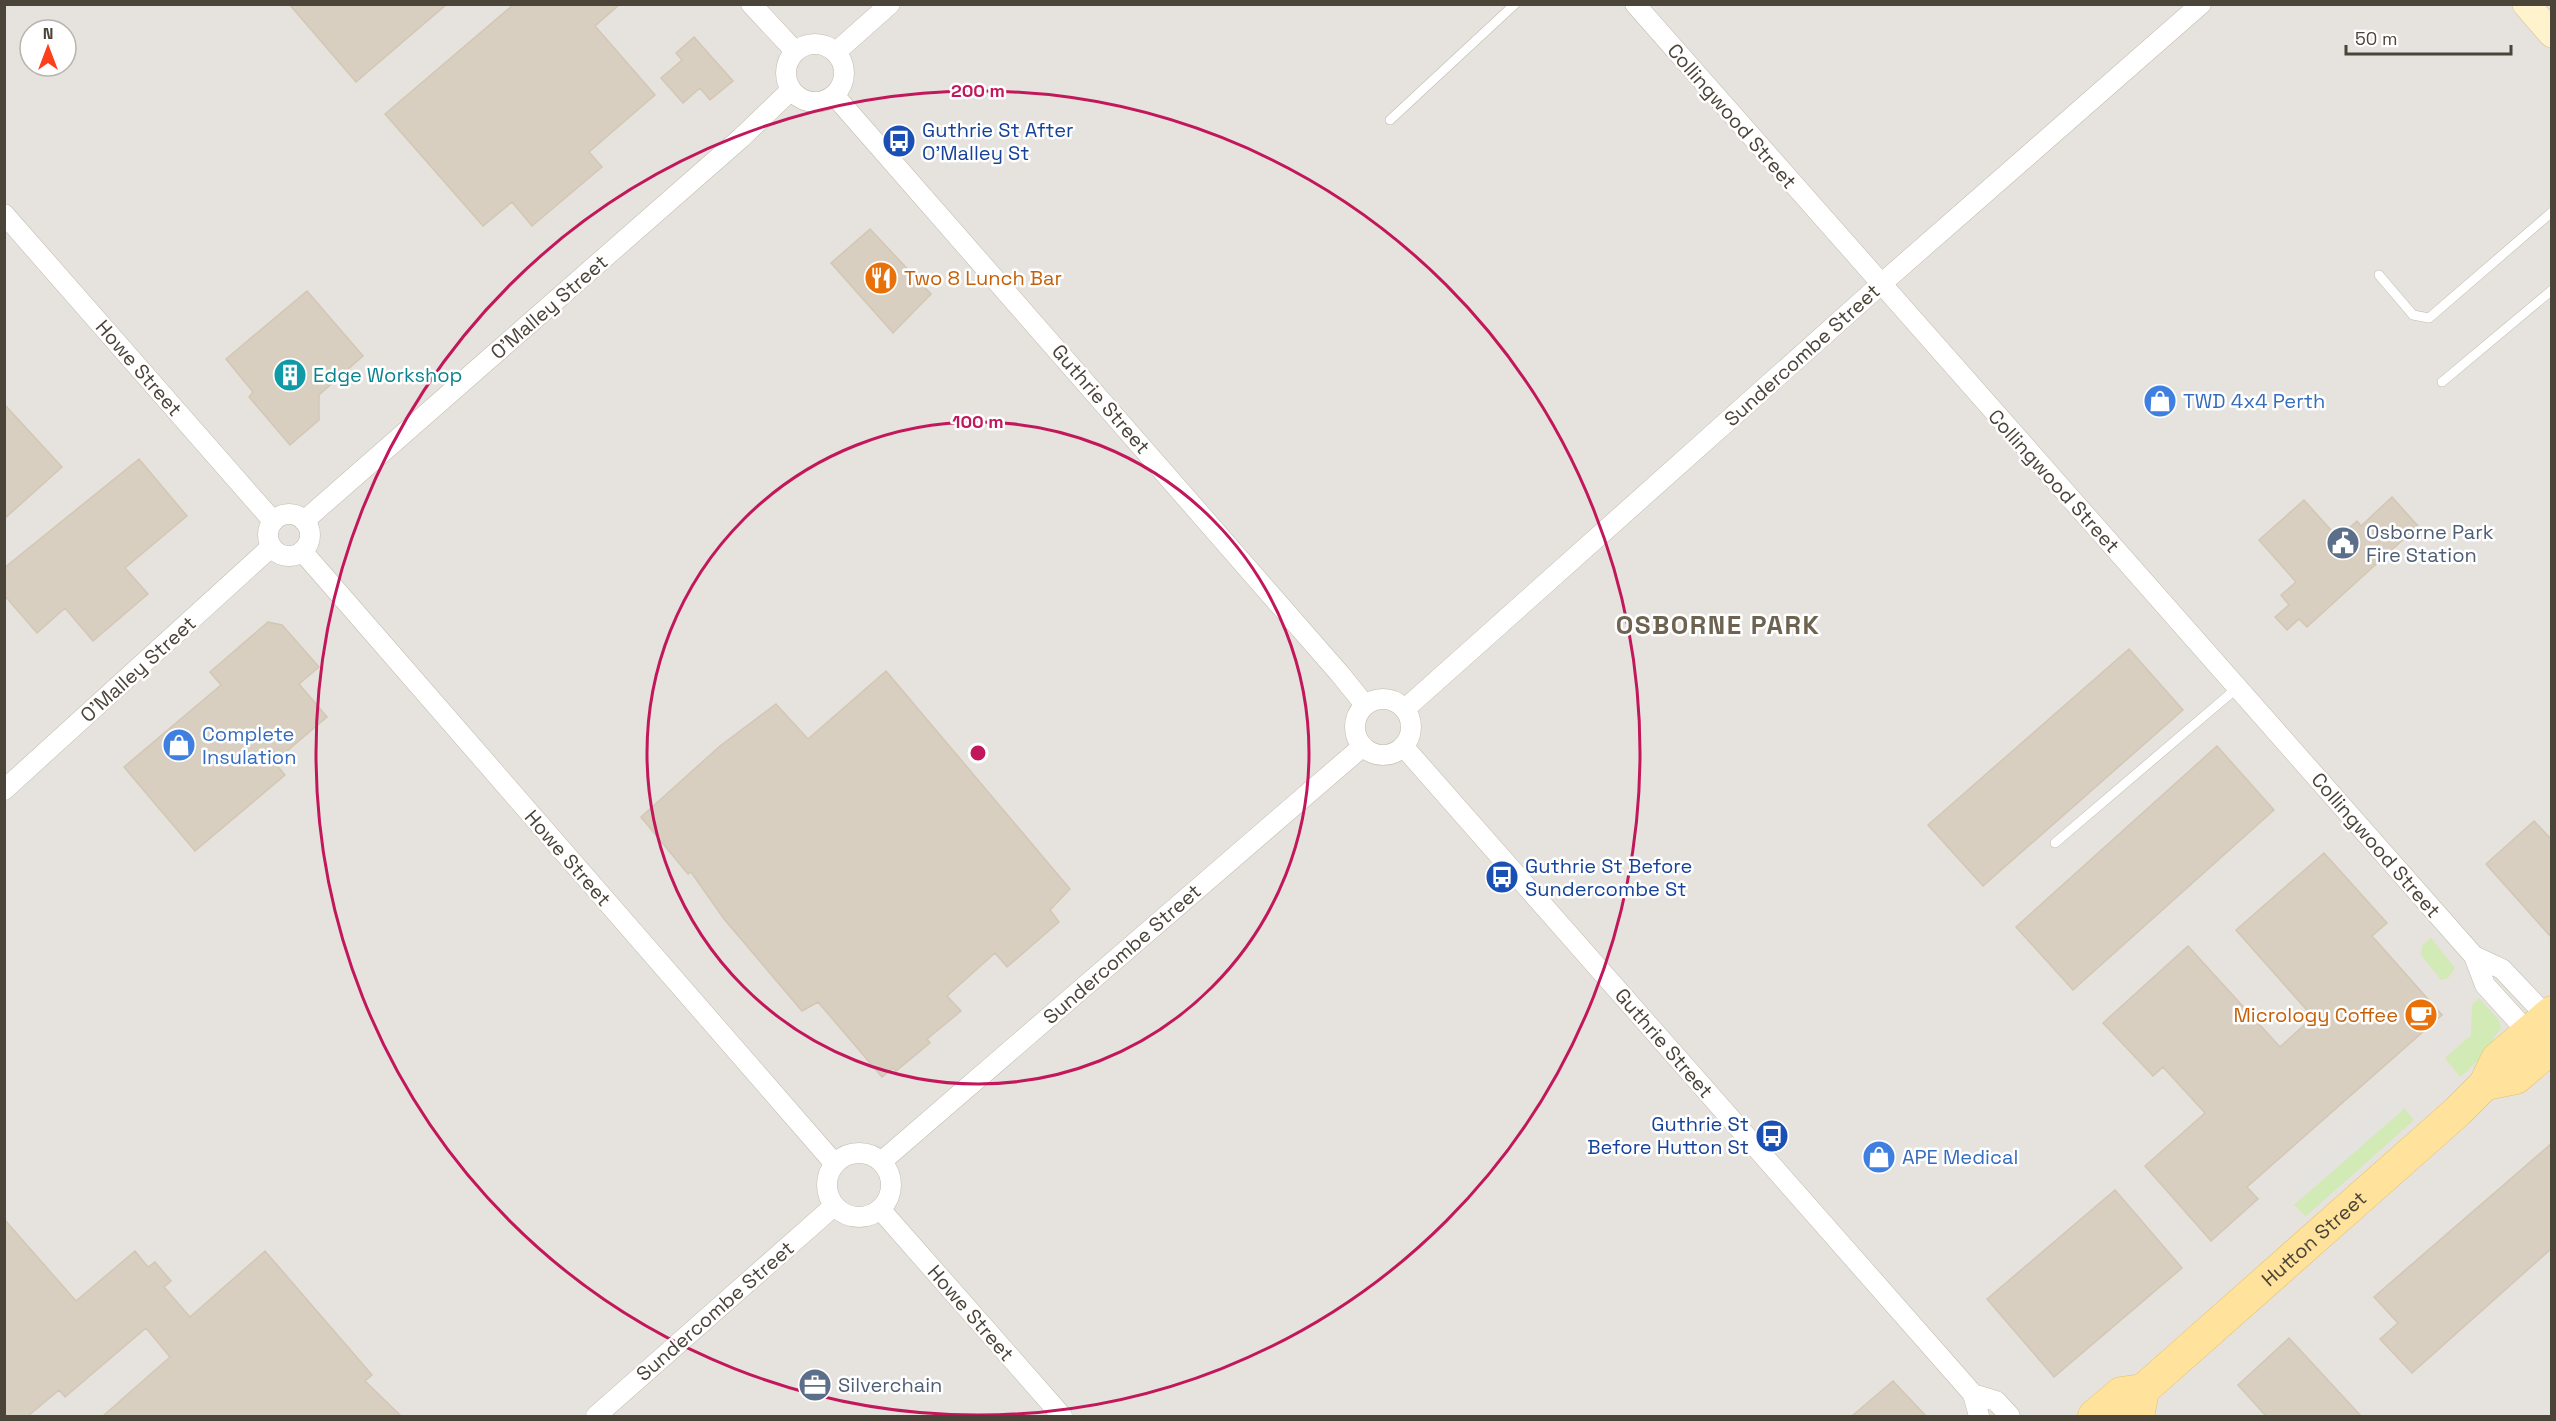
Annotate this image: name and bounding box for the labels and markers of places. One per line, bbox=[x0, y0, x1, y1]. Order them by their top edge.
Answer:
place label: Guthrie St After O'Malley St bbox=[922, 117, 1074, 166]
bus stop icon: Guthrie St After O'Malley St bbox=[881, 123, 917, 159]
restaurant icon: Two 8 Lunch Bar bbox=[863, 260, 899, 296]
place label: Two 8 Lunch Bar bbox=[904, 265, 1062, 291]
building icon: Edge Workshop bbox=[272, 357, 308, 393]
place label: Edge Workshop bbox=[313, 362, 462, 388]
shop icon: TWD 4x4 Perth bbox=[2142, 383, 2178, 419]
place label: TWD 4x4 Perth bbox=[2183, 388, 2325, 414]
place label: Osborne Park Fire Station bbox=[2366, 519, 2494, 568]
public building icon: Osborne Park Fire Station bbox=[2325, 525, 2361, 561]
place label: Complete Insulation bbox=[202, 721, 296, 770]
shop icon: Complete Insulation bbox=[161, 727, 197, 763]
centre of rings bbox=[968, 743, 988, 763]
place label: Guthrie St Before Sundercombe St bbox=[1525, 853, 1692, 902]
bus stop icon: Guthrie St Before Sundercombe St bbox=[1484, 859, 1520, 895]
cafe icon: Micrology Coffee bbox=[2403, 997, 2439, 1033]
place label: Micrology Coffee bbox=[2234, 1002, 2398, 1028]
place label: Guthrie St Before Hutton St bbox=[1587, 1111, 1749, 1160]
bus stop icon: Guthrie St Before Hutton St bbox=[1754, 1118, 1790, 1154]
shop icon: APE Medical bbox=[1861, 1139, 1897, 1175]
place label: APE Medical bbox=[1902, 1144, 2018, 1170]
office icon: Silverchain bbox=[797, 1367, 833, 1403]
place label: Silverchain bbox=[838, 1372, 942, 1398]

